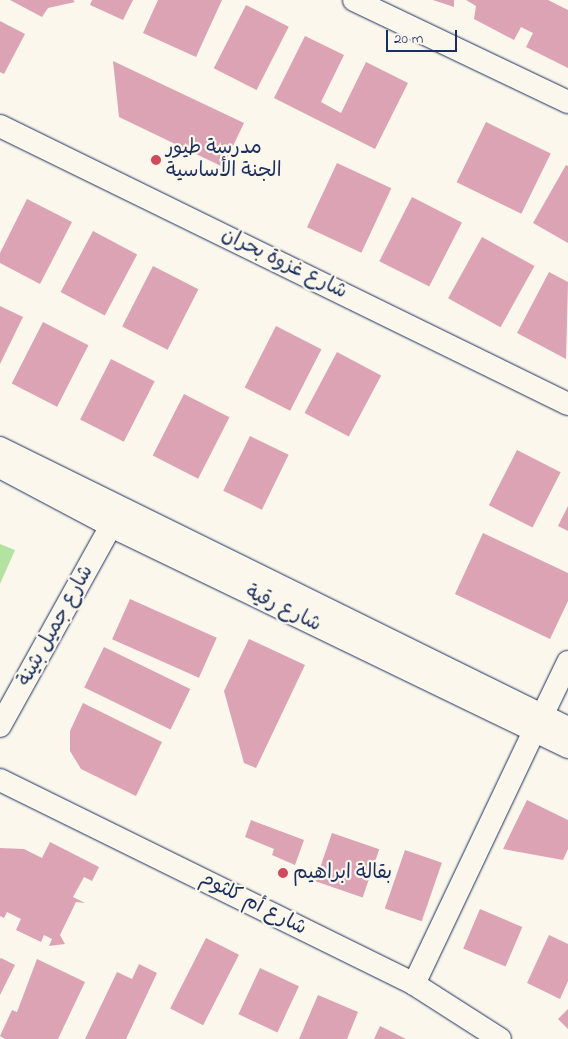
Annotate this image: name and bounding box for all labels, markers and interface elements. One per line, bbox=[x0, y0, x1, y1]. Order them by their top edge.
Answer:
scale bar bbox=[388, 20, 459, 52]
text: 20 m bbox=[394, 28, 423, 50]
place label: مدرسة طيور الجنة الأساسية bbox=[166, 136, 282, 183]
marker: مدرسة طيور الجنة الأساسية bbox=[150, 154, 162, 166]
street label: شارع غزوة بحران bbox=[217, 223, 351, 305]
street label: شارع جميل بثينة bbox=[13, 561, 99, 691]
street label: شارع رقية bbox=[241, 580, 325, 638]
place label: بقالة ابراهيم bbox=[293, 861, 392, 885]
street label: شارع أم كلثوم bbox=[196, 867, 310, 941]
marker: بقالة ابراهيم bbox=[277, 867, 289, 879]

